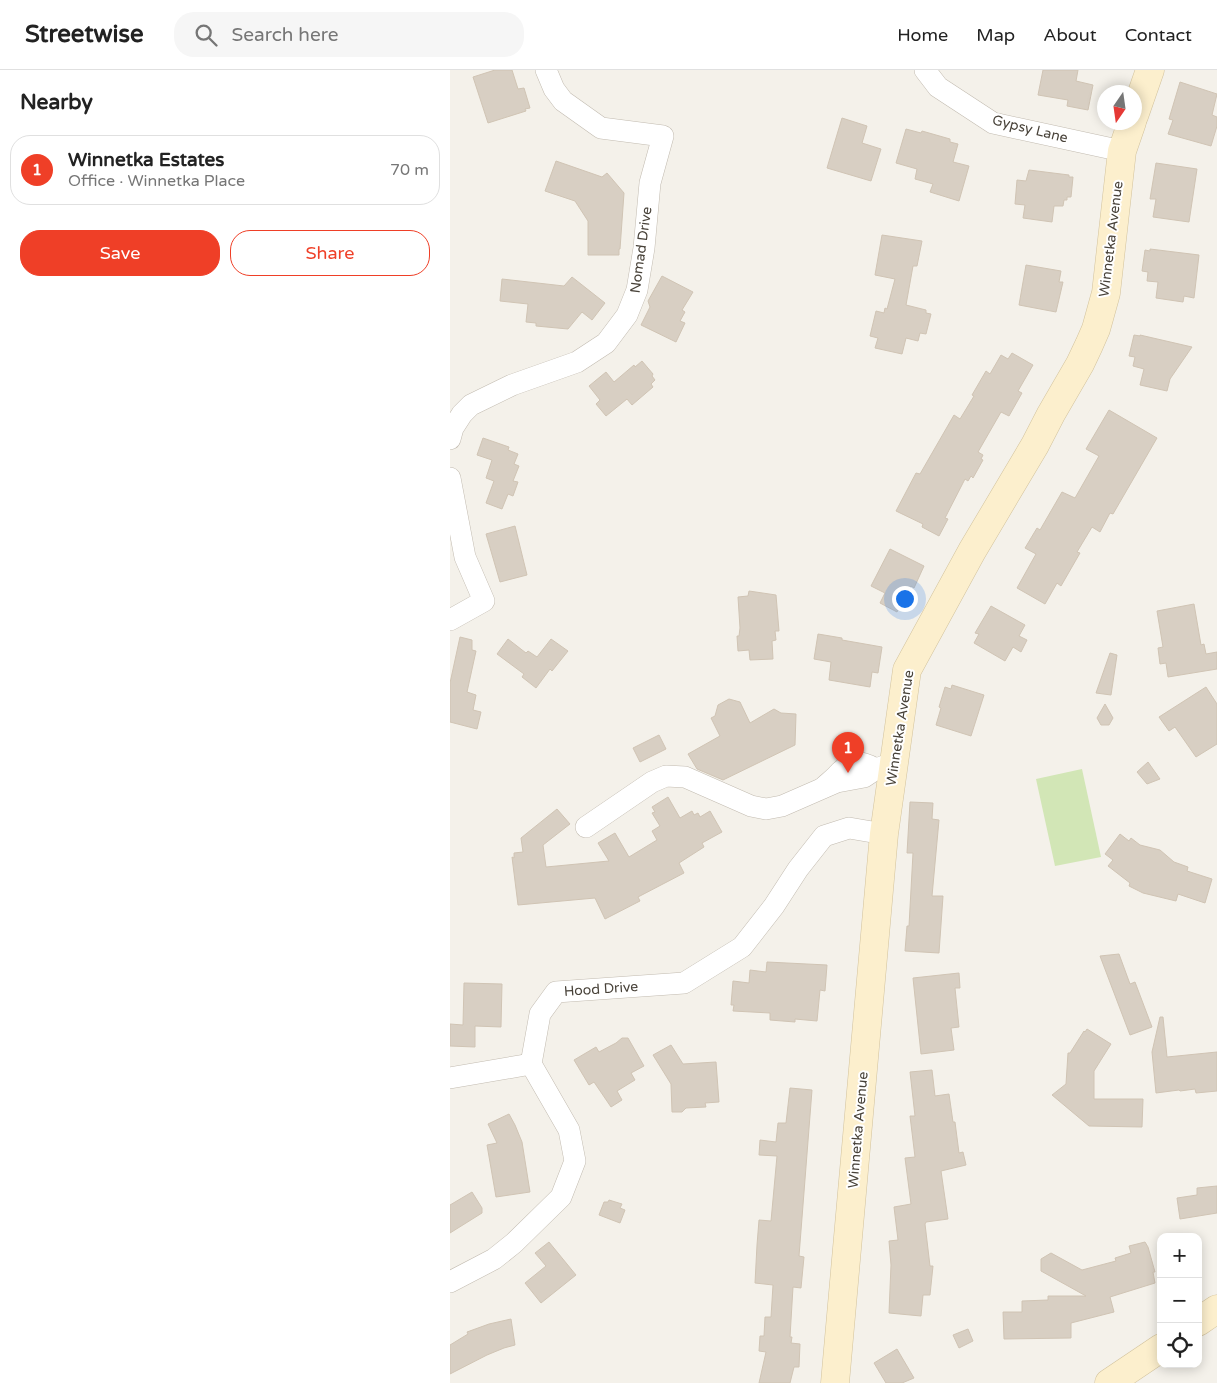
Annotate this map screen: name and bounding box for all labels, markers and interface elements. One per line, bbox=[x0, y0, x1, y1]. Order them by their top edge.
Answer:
search box bbox=[174, 12, 524, 57]
text: Streetwise bbox=[25, 20, 144, 49]
icon: search bbox=[192, 21, 220, 49]
text: Search here bbox=[232, 24, 338, 46]
text: Home bbox=[897, 24, 948, 46]
text: Map bbox=[976, 24, 1015, 46]
text: About bbox=[1043, 24, 1097, 46]
text: Contact bbox=[1125, 24, 1192, 46]
north arrow bbox=[1097, 85, 1142, 130]
text: Nearby bbox=[20, 90, 93, 115]
street label: Gypsy Lane bbox=[991, 111, 1070, 147]
text: Winnetka Estates bbox=[68, 149, 224, 171]
text: 1 bbox=[32, 160, 42, 180]
text: 70 m bbox=[390, 160, 429, 180]
text: Office · Winnetka Place bbox=[68, 171, 245, 191]
street label: Winnetka Avenue bbox=[1095, 180, 1127, 298]
street label: Nomad Drive bbox=[627, 206, 655, 294]
button: Save bbox=[20, 230, 220, 276]
button: Share bbox=[230, 230, 430, 276]
your location bbox=[892, 586, 918, 612]
street label: Winnetka Avenue bbox=[882, 669, 918, 787]
pin: 1 bbox=[832, 732, 864, 773]
street label: Hood Drive bbox=[563, 978, 639, 1000]
street label: Winnetka Avenue bbox=[844, 1071, 872, 1189]
map controls bbox=[1157, 1233, 1202, 1368]
button: + bbox=[1157, 1233, 1202, 1278]
button: − bbox=[1157, 1278, 1202, 1323]
button: locate bbox=[1157, 1323, 1202, 1368]

